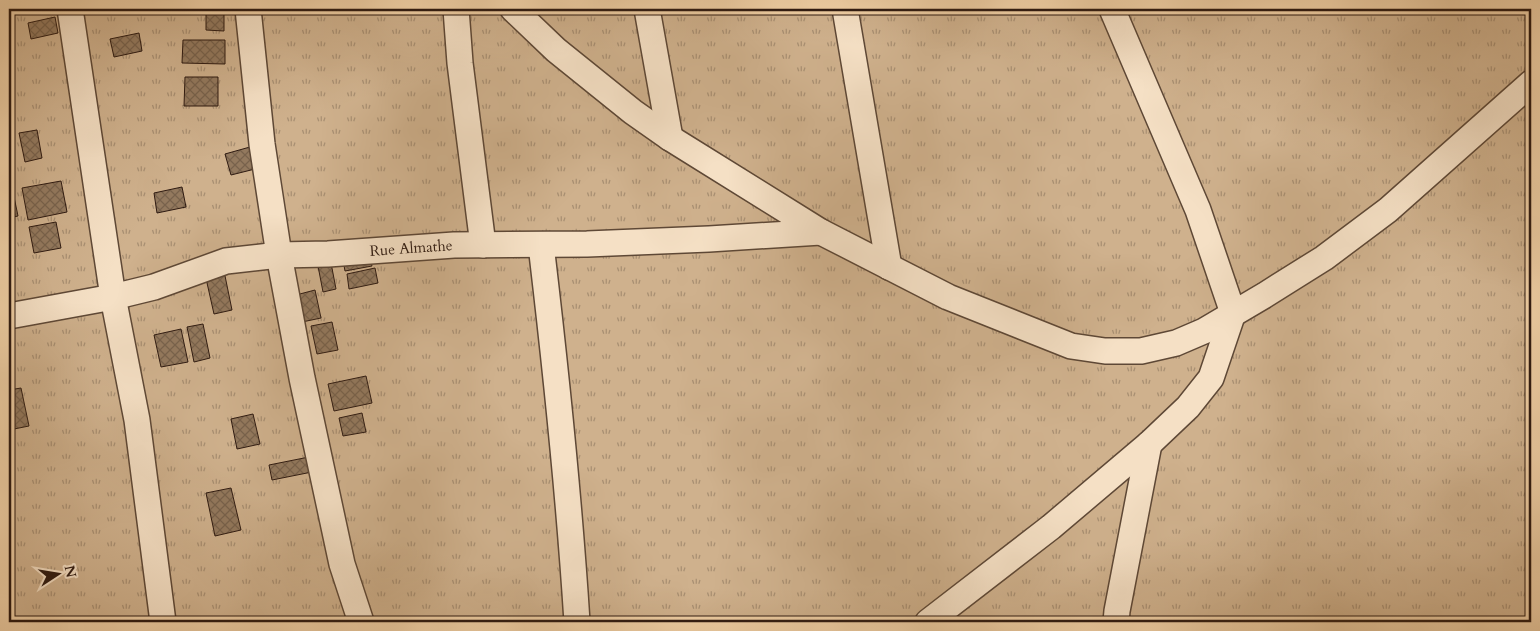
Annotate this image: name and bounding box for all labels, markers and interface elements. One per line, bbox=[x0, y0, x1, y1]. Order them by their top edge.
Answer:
street label: Rue Almathe bbox=[369, 235, 453, 261]
north arrow bbox=[32, 548, 82, 598]
text: N bbox=[60, 563, 81, 579]

